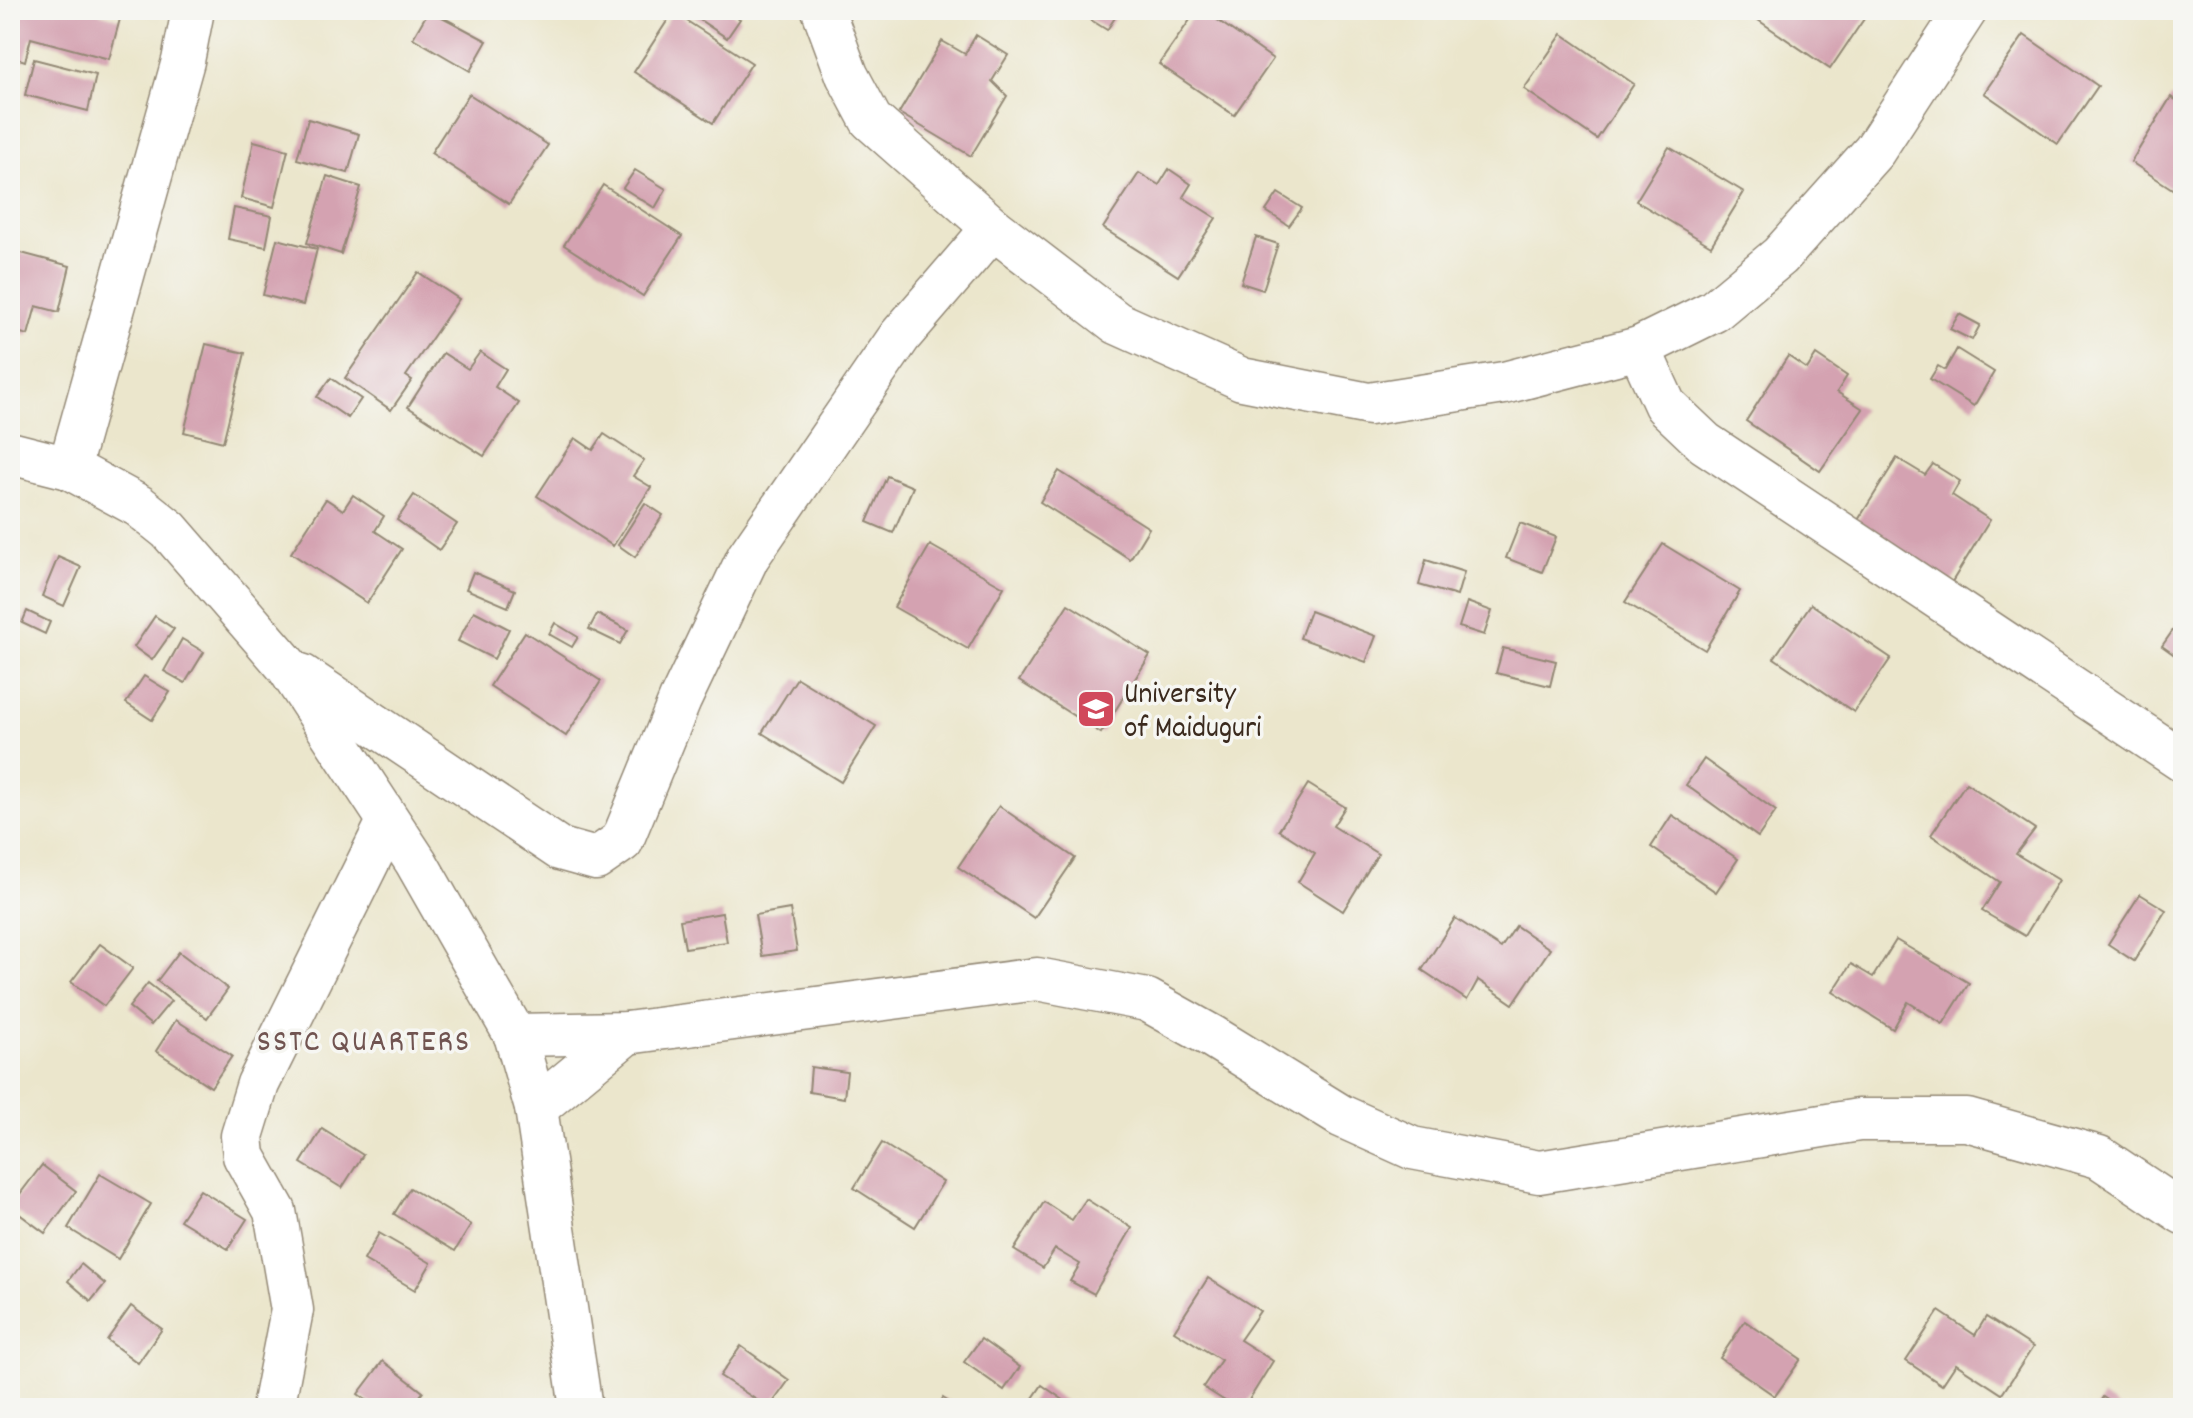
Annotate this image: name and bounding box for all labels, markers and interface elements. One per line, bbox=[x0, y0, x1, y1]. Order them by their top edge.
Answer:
place label: University of Maiduguri bbox=[1124, 675, 1262, 752]
school or university icon: University of Maiduguri bbox=[1075, 688, 1117, 730]
district label: SSTC QUARTERS bbox=[257, 1021, 471, 1067]

